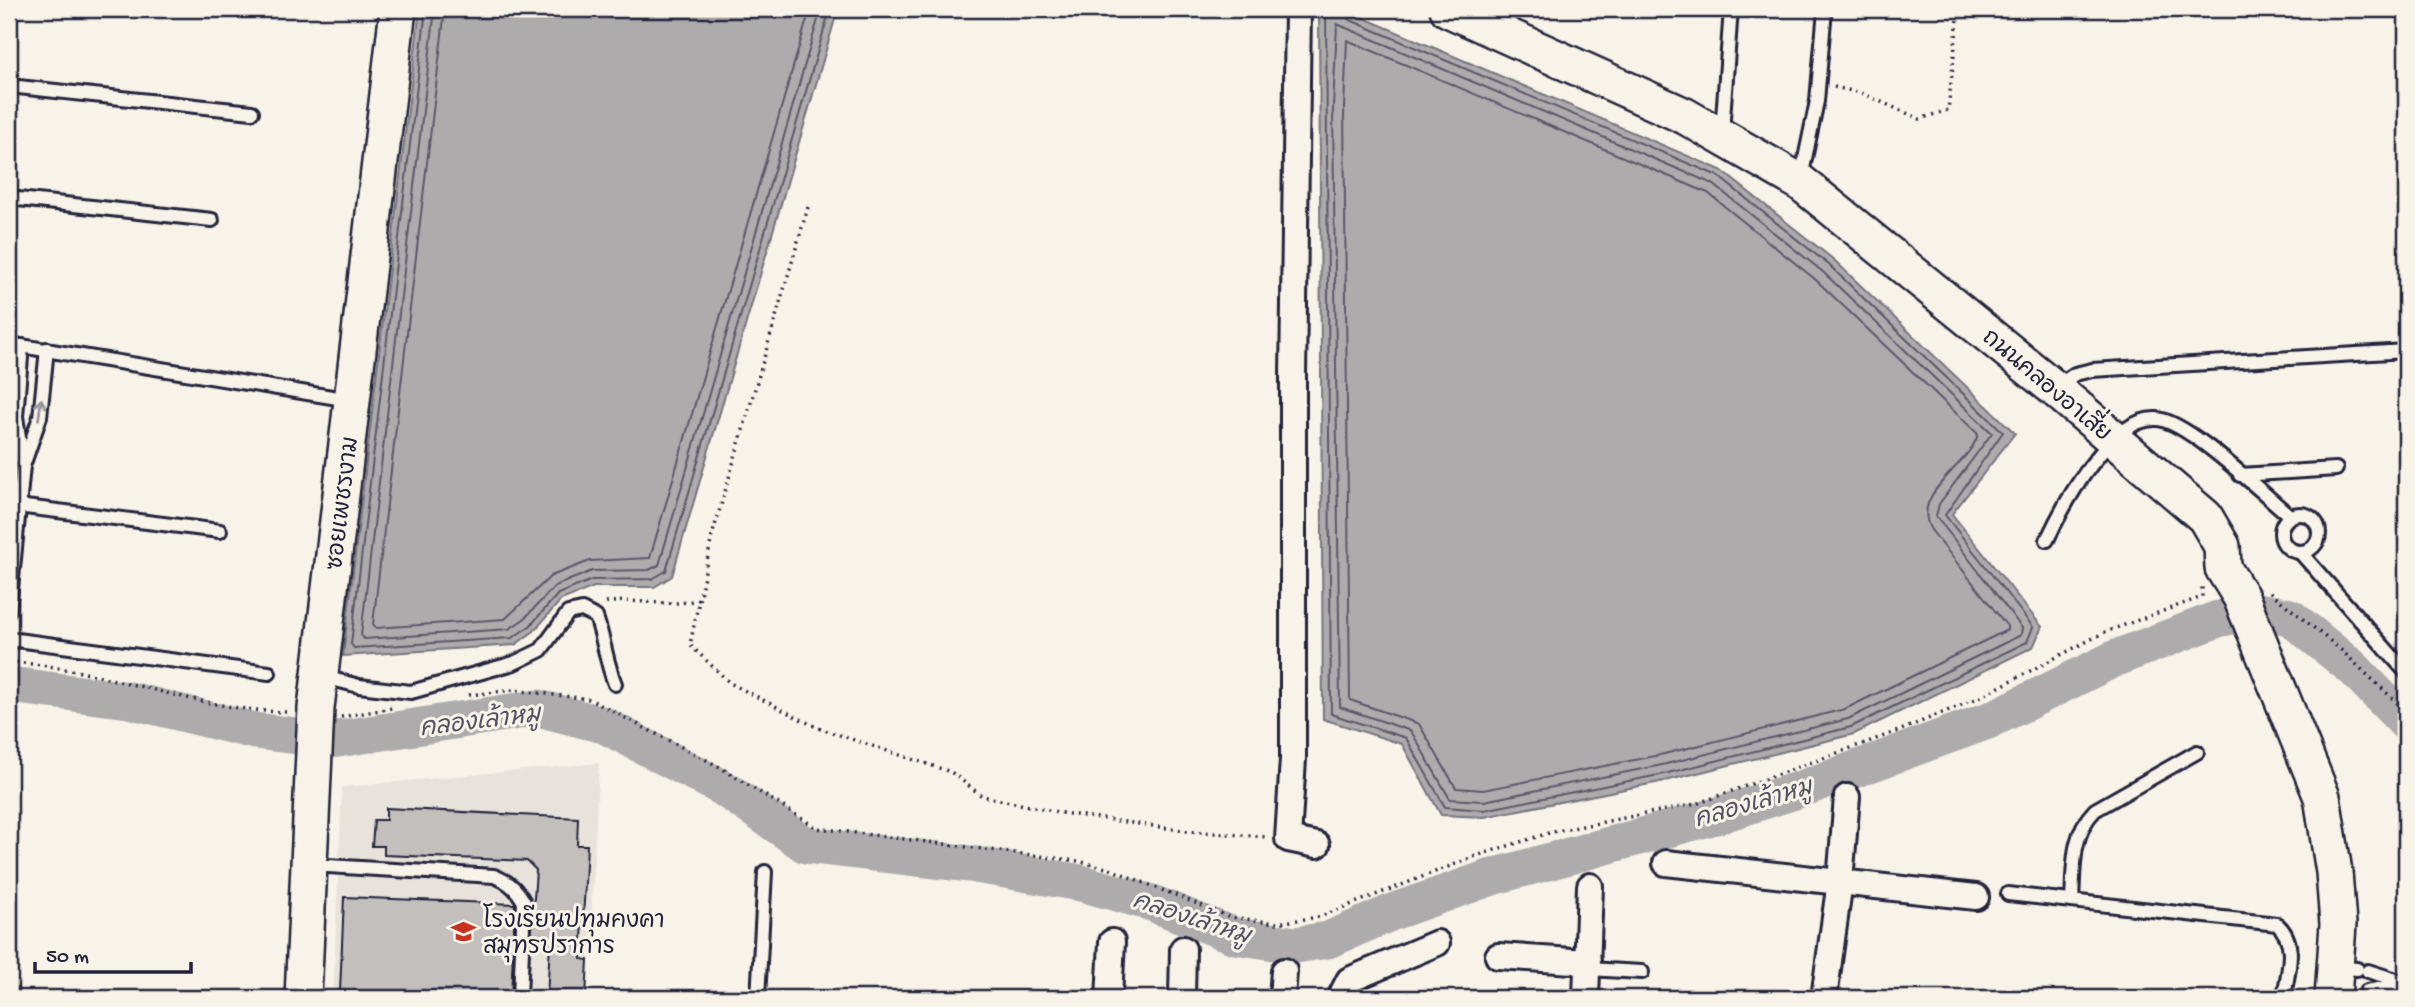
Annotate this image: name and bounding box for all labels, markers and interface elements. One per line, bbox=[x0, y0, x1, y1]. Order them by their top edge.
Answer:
street label: ถนนคลองอาเสี่ย bbox=[1976, 316, 2123, 448]
one-way arrow bbox=[34, 398, 47, 421]
street label: ซอยเพชรงาม bbox=[323, 435, 366, 572]
water label: คลองเล้าหมู bbox=[418, 697, 545, 745]
water label: คลองเล้าหมู bbox=[1691, 770, 1818, 836]
water label: คลองเล้าหมู bbox=[1129, 884, 1256, 954]
place label: โรงเรียนปทุมคงคา สมุทรปราการ bbox=[483, 903, 665, 963]
school or university icon: โรงเรียนปทุมคงคา สมุทรปราการ bbox=[449, 918, 477, 946]
scale bar bbox=[35, 930, 191, 974]
text: 50 m bbox=[46, 946, 89, 971]

